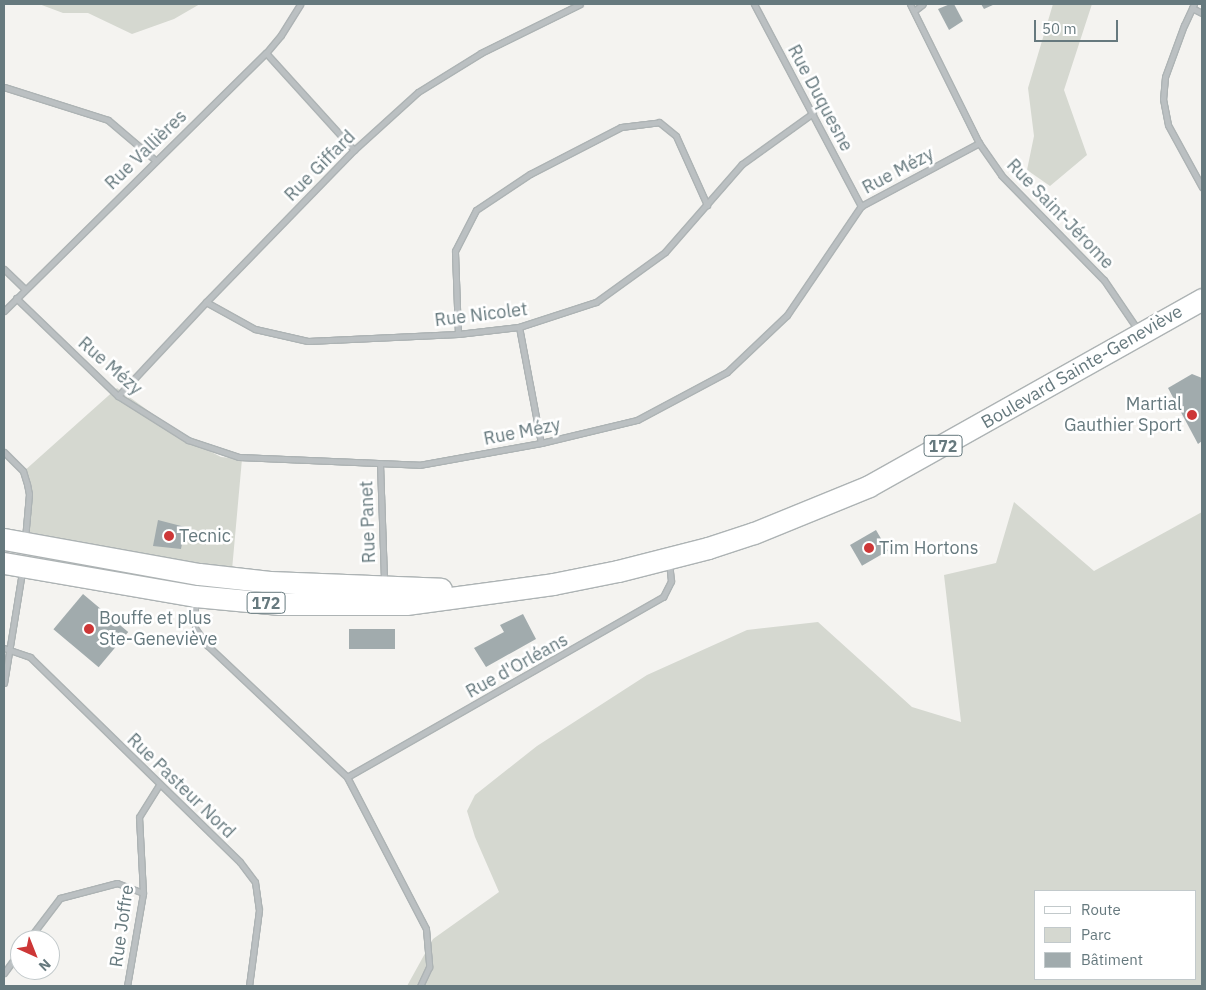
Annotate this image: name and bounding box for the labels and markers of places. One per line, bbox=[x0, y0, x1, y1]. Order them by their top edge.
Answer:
place label: Martial Gauthier Sport bbox=[1064, 394, 1182, 436]
marker: Martial Gauthier Sport bbox=[1186, 409, 1198, 421]
place label: Tecnic bbox=[179, 525, 231, 547]
marker: Tecnic bbox=[163, 530, 175, 542]
place label: Tim Hortons bbox=[879, 537, 979, 559]
marker: Tim Hortons bbox=[863, 542, 875, 554]
place label: Bouffe et plus Ste-Geneviève bbox=[99, 608, 217, 650]
marker: Bouffe et plus Ste-Geneviève bbox=[83, 623, 95, 635]

